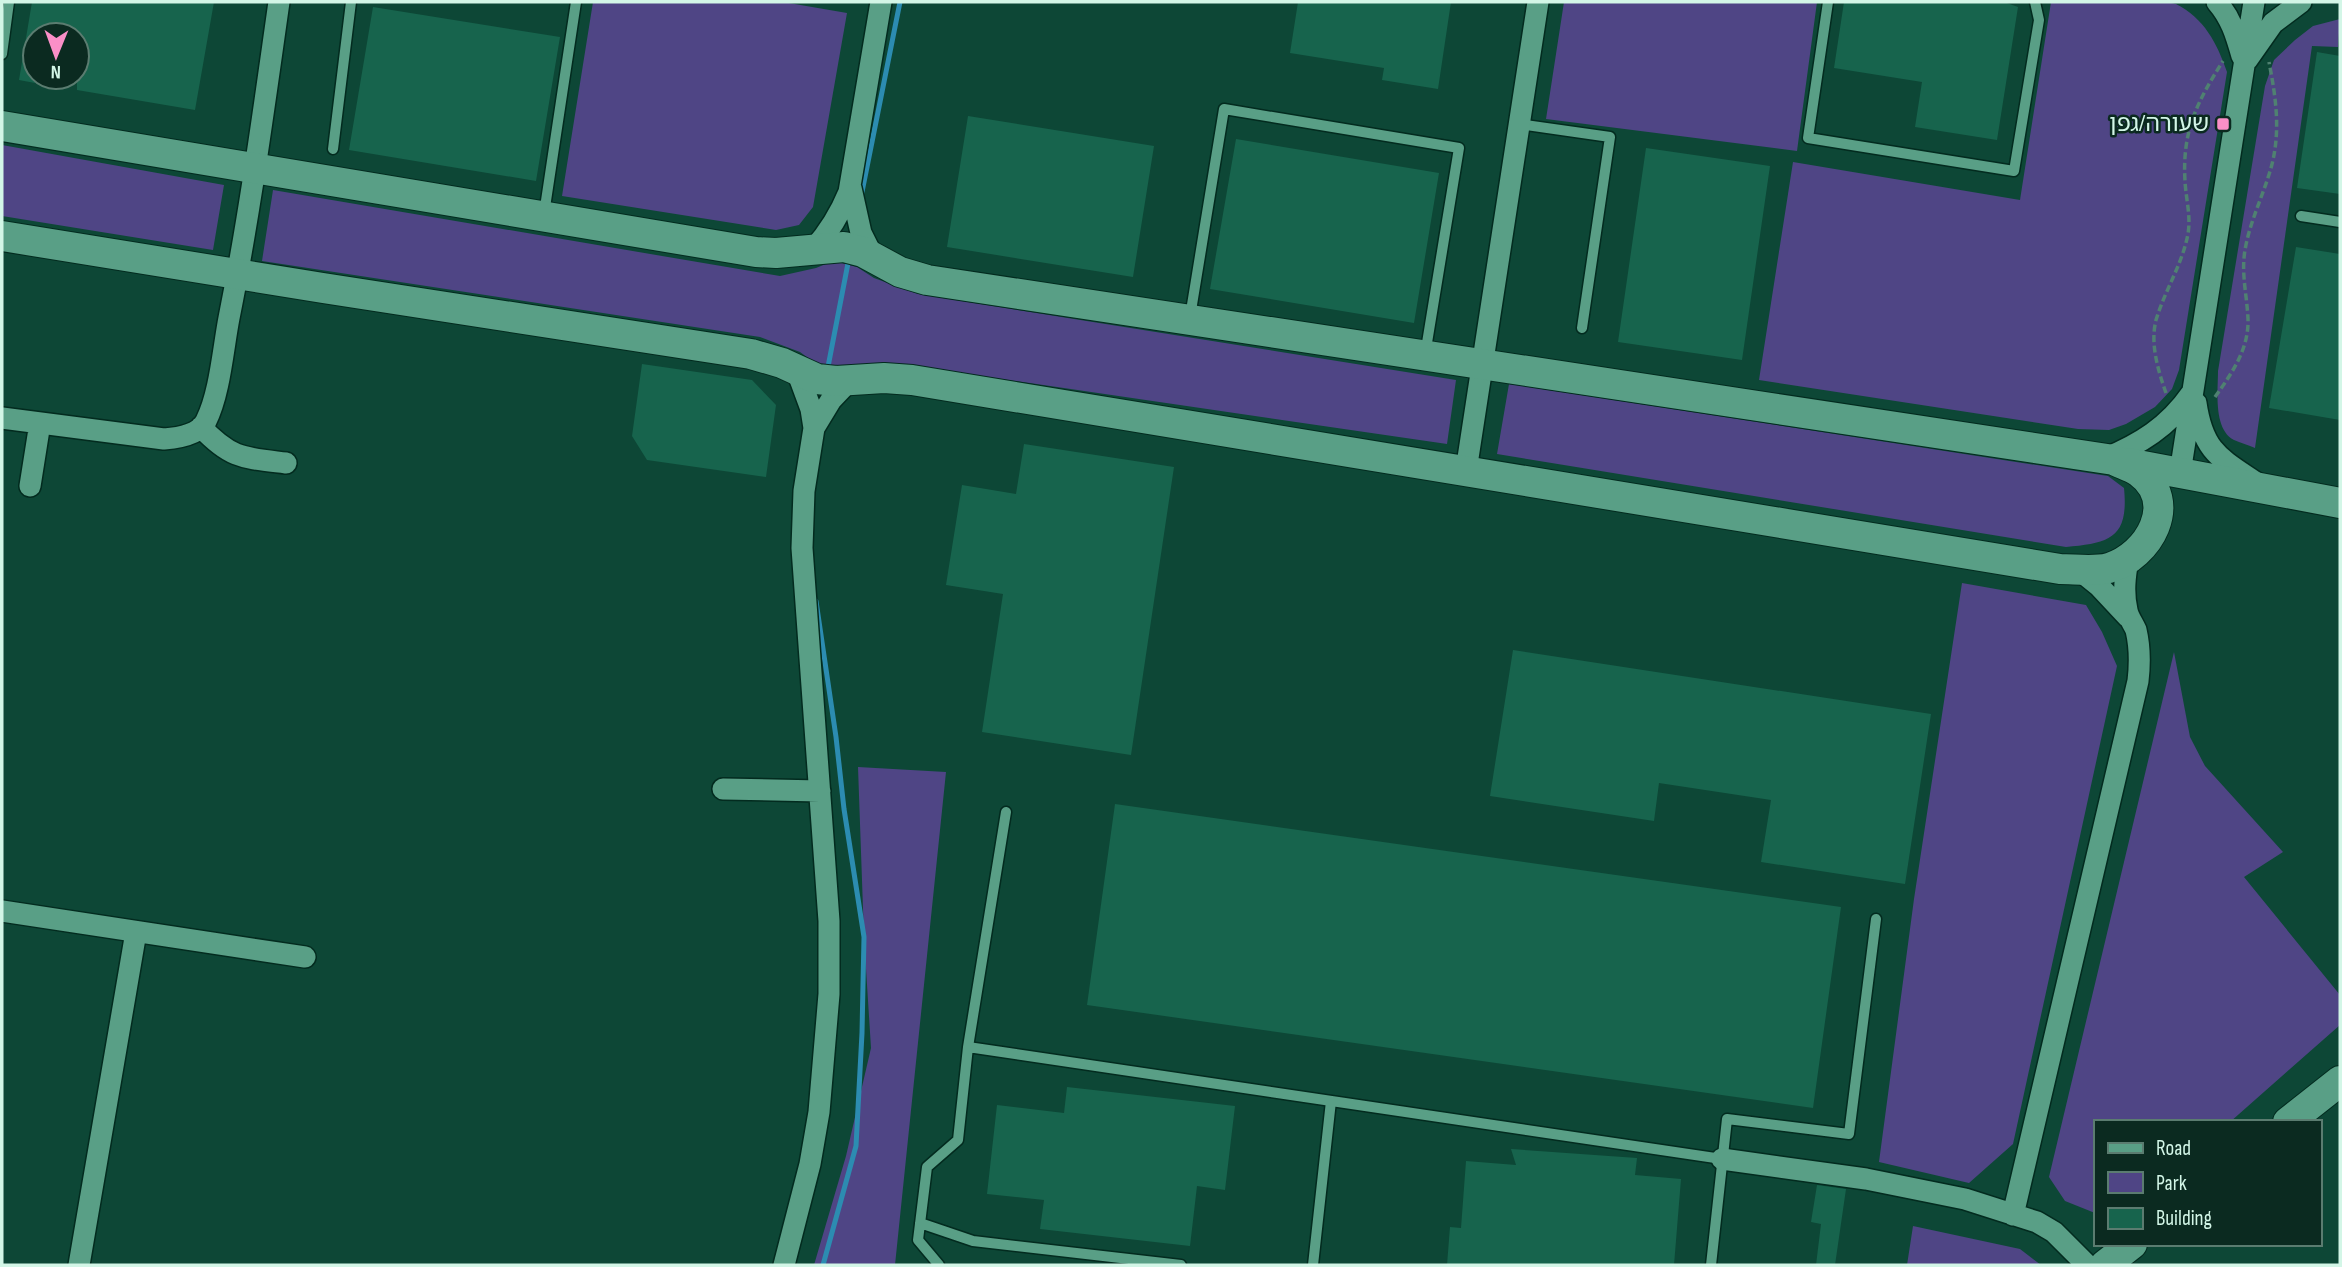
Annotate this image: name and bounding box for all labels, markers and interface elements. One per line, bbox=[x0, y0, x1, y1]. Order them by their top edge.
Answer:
north arrow bbox=[21, 21, 91, 91]
text: N bbox=[50, 60, 61, 83]
place label: שעורה/גפן bbox=[2109, 110, 2209, 138]
marker: שעורה/גפן bbox=[2215, 116, 2231, 132]
legend bbox=[2094, 1120, 2321, 1246]
text: Road bbox=[2156, 1136, 2191, 1161]
text: Park bbox=[2156, 1171, 2187, 1196]
text: Building bbox=[2156, 1206, 2212, 1231]

